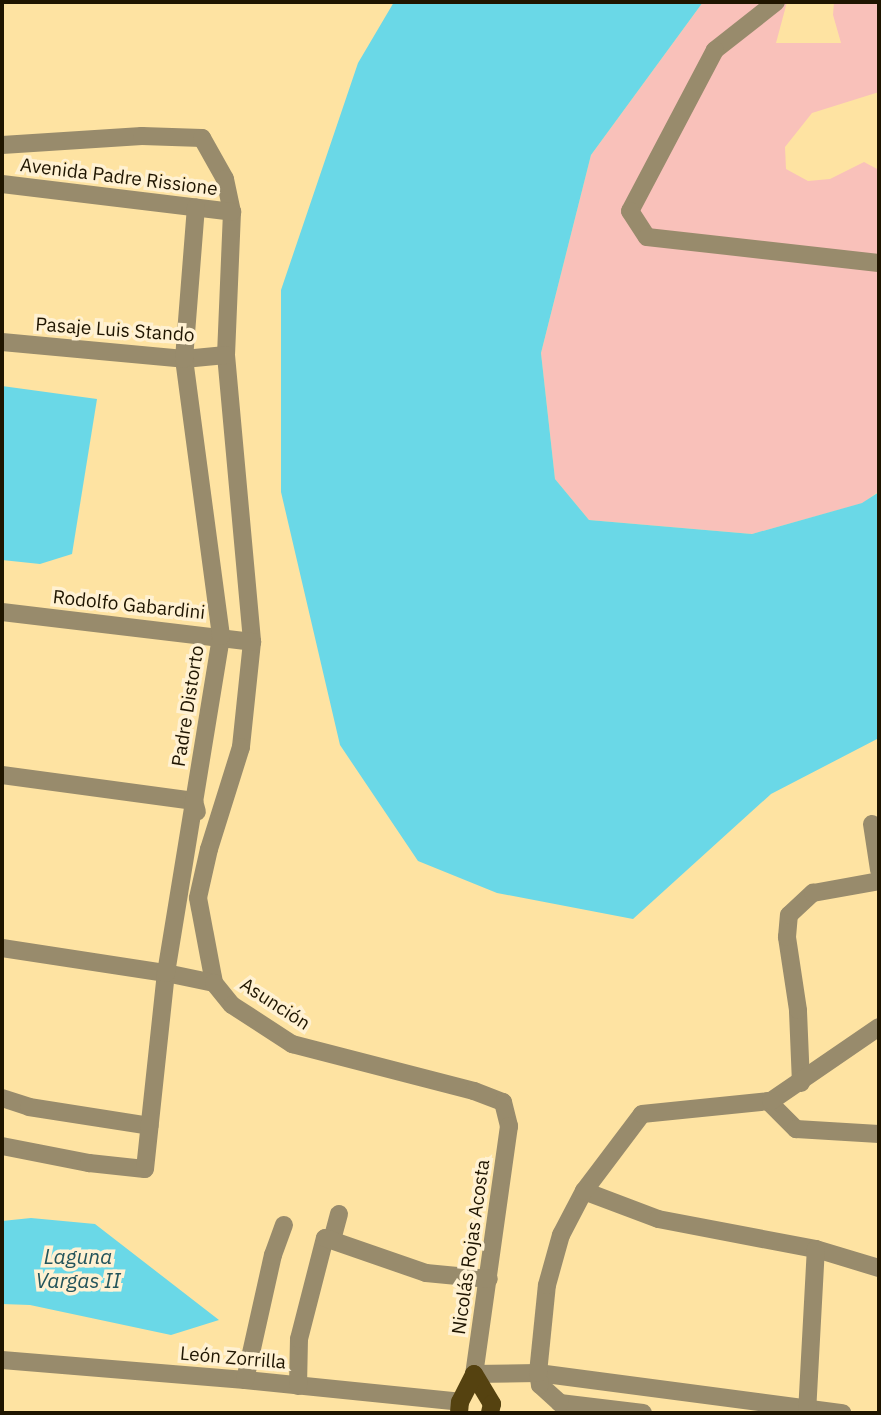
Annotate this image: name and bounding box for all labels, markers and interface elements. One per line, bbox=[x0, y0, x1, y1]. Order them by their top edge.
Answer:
street label: Avenida Padre Rissione bbox=[19, 154, 219, 200]
street label: Pasaje Luis Stando bbox=[35, 313, 195, 347]
street label: Rodolfo Gabardini bbox=[52, 586, 206, 624]
street label: Padre Distorto bbox=[167, 644, 209, 768]
street label: Asunción bbox=[236, 973, 314, 1035]
street label: Nicolás Rojas Acosta bbox=[447, 1158, 495, 1336]
water label: Laguna Vargas II bbox=[35, 1243, 121, 1293]
street label: León Zorrilla bbox=[179, 1342, 287, 1374]

